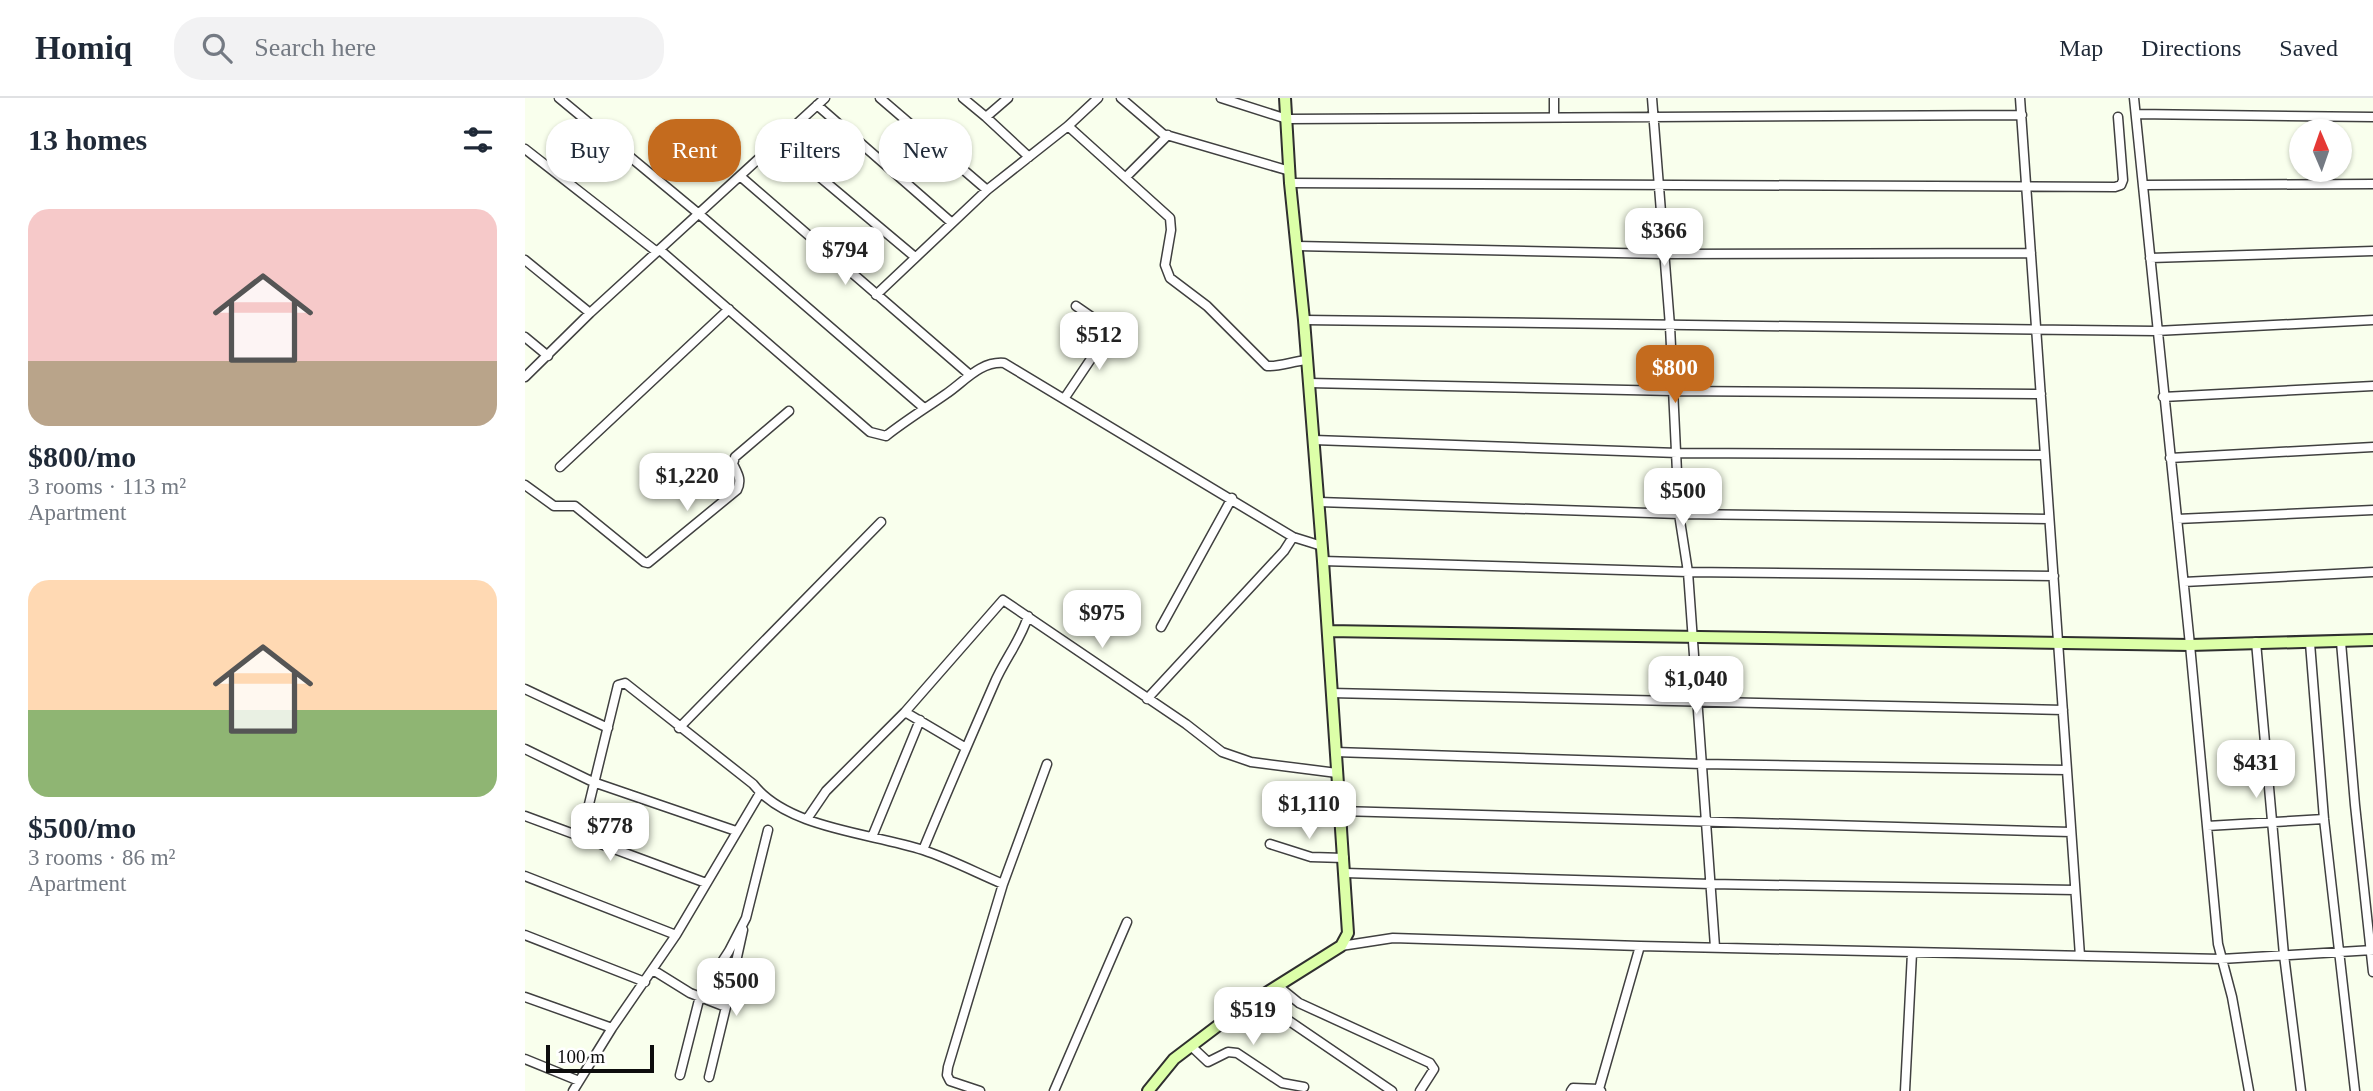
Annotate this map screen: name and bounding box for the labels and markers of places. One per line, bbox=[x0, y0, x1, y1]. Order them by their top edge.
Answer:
pin: $366 bbox=[1623, 208, 1705, 268]
pin: $794 bbox=[804, 228, 886, 287]
pin: $512 bbox=[1058, 313, 1140, 372]
pin: $800 bbox=[1634, 345, 1716, 405]
pin: $1,220 bbox=[630, 454, 744, 513]
pin: $500 bbox=[1642, 468, 1724, 528]
pin: $975 bbox=[1061, 590, 1143, 650]
pin: $1,040 bbox=[1639, 656, 1753, 716]
pin: $431 bbox=[2215, 740, 2297, 800]
pin: $1,110 bbox=[1252, 782, 1366, 841]
pin: $778 bbox=[569, 804, 651, 863]
pin: $500 bbox=[695, 958, 777, 1018]
pin: $519 bbox=[1212, 988, 1294, 1047]

